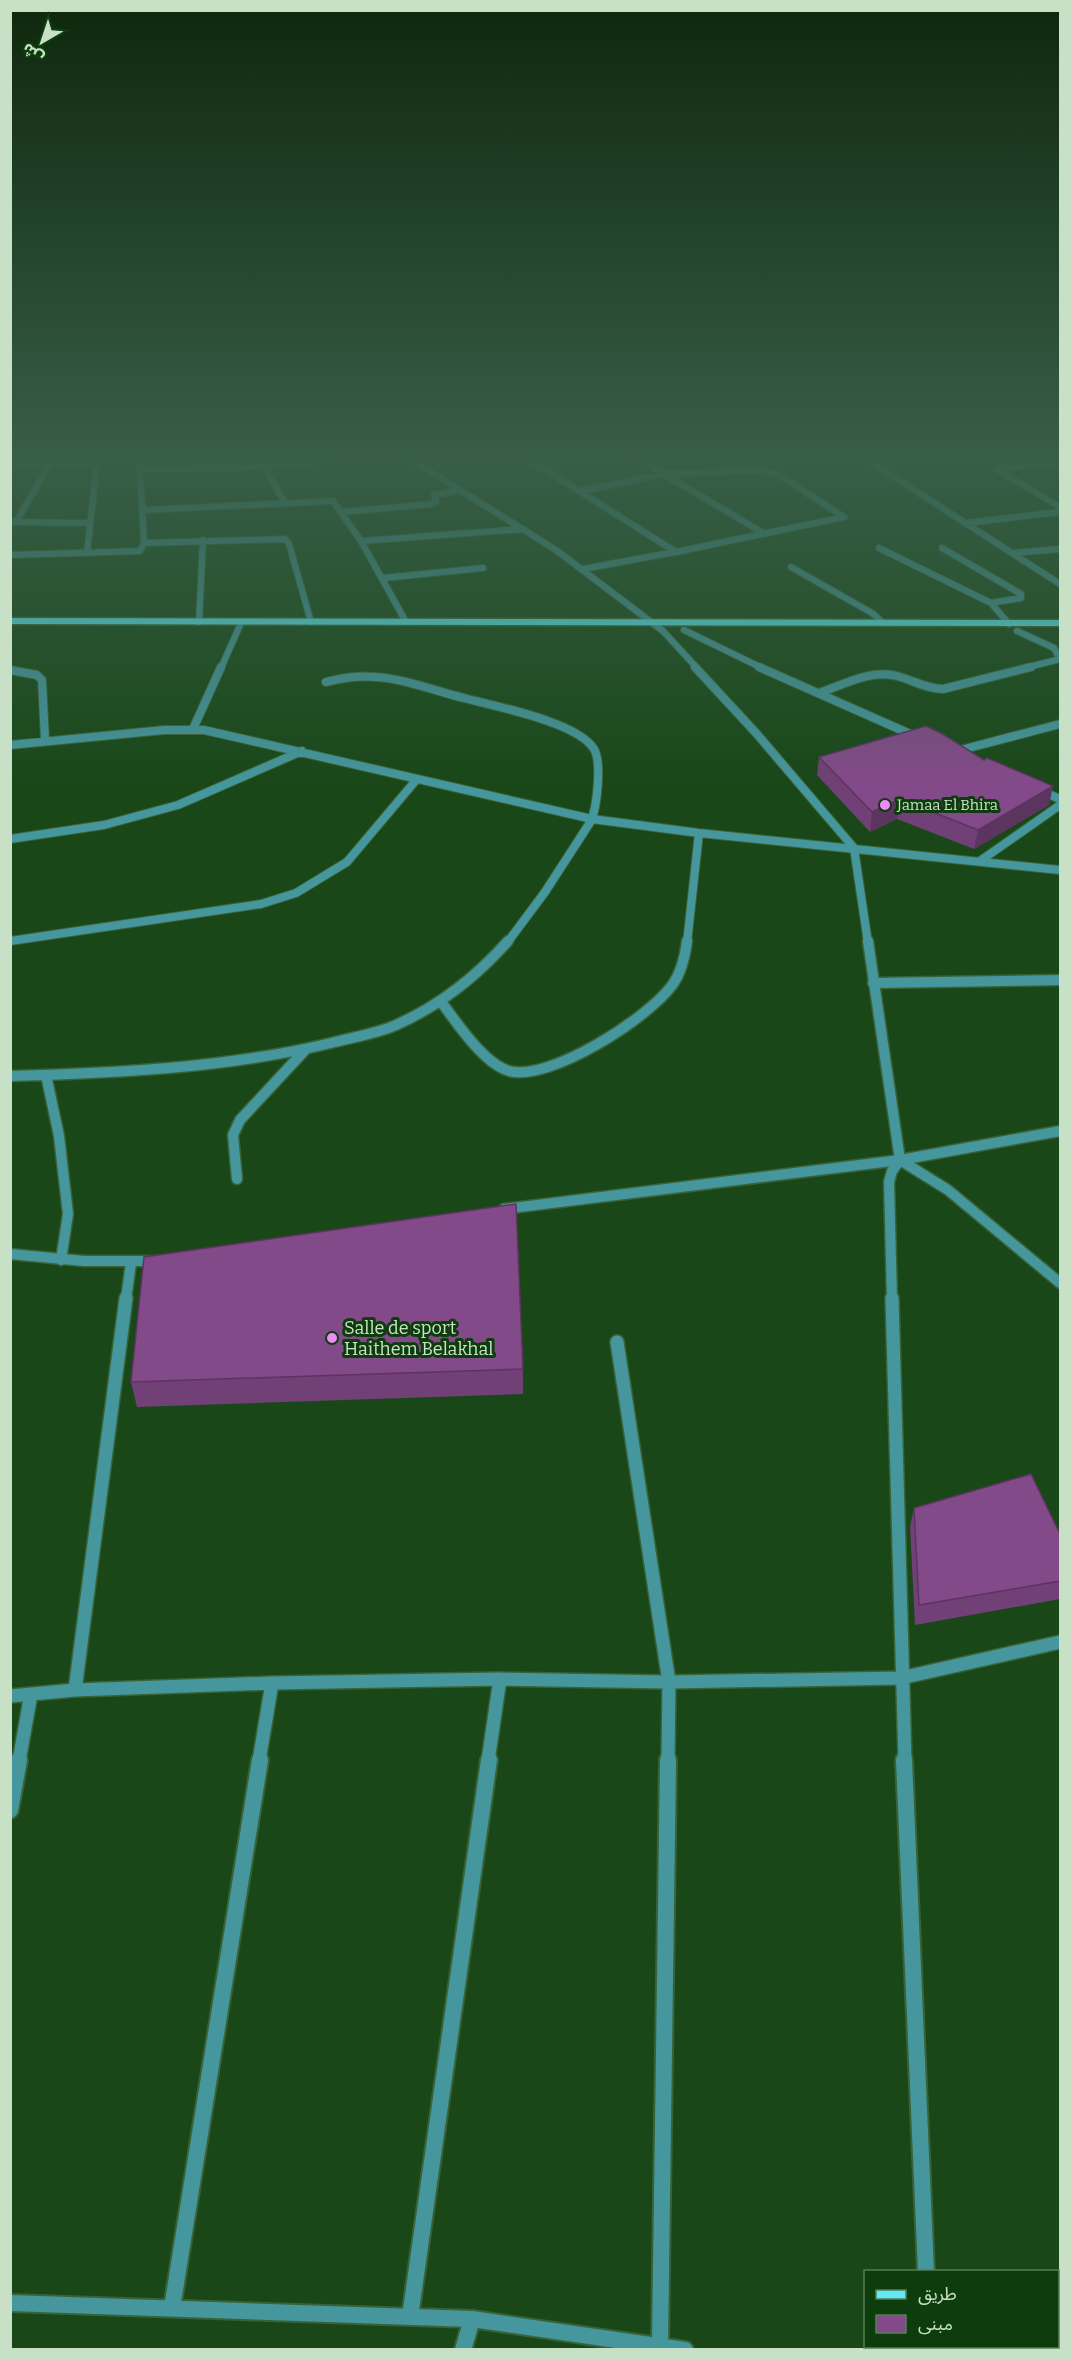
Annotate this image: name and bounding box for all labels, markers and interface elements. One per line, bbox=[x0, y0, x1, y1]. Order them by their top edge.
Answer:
north arrow bbox=[12, 12, 72, 72]
text: ش bbox=[18, 39, 47, 68]
place label: Jamaa El Bhira bbox=[896, 796, 998, 814]
marker: Jamaa El Bhira bbox=[878, 798, 892, 812]
place label: Salle de sport Haithem Belakhal bbox=[344, 1317, 494, 1360]
marker: Salle de sport Haithem Belakhal bbox=[325, 1331, 339, 1345]
legend bbox=[864, 2270, 1059, 2348]
text: طريق bbox=[918, 2283, 957, 2305]
text: مبنى bbox=[918, 2313, 953, 2335]

